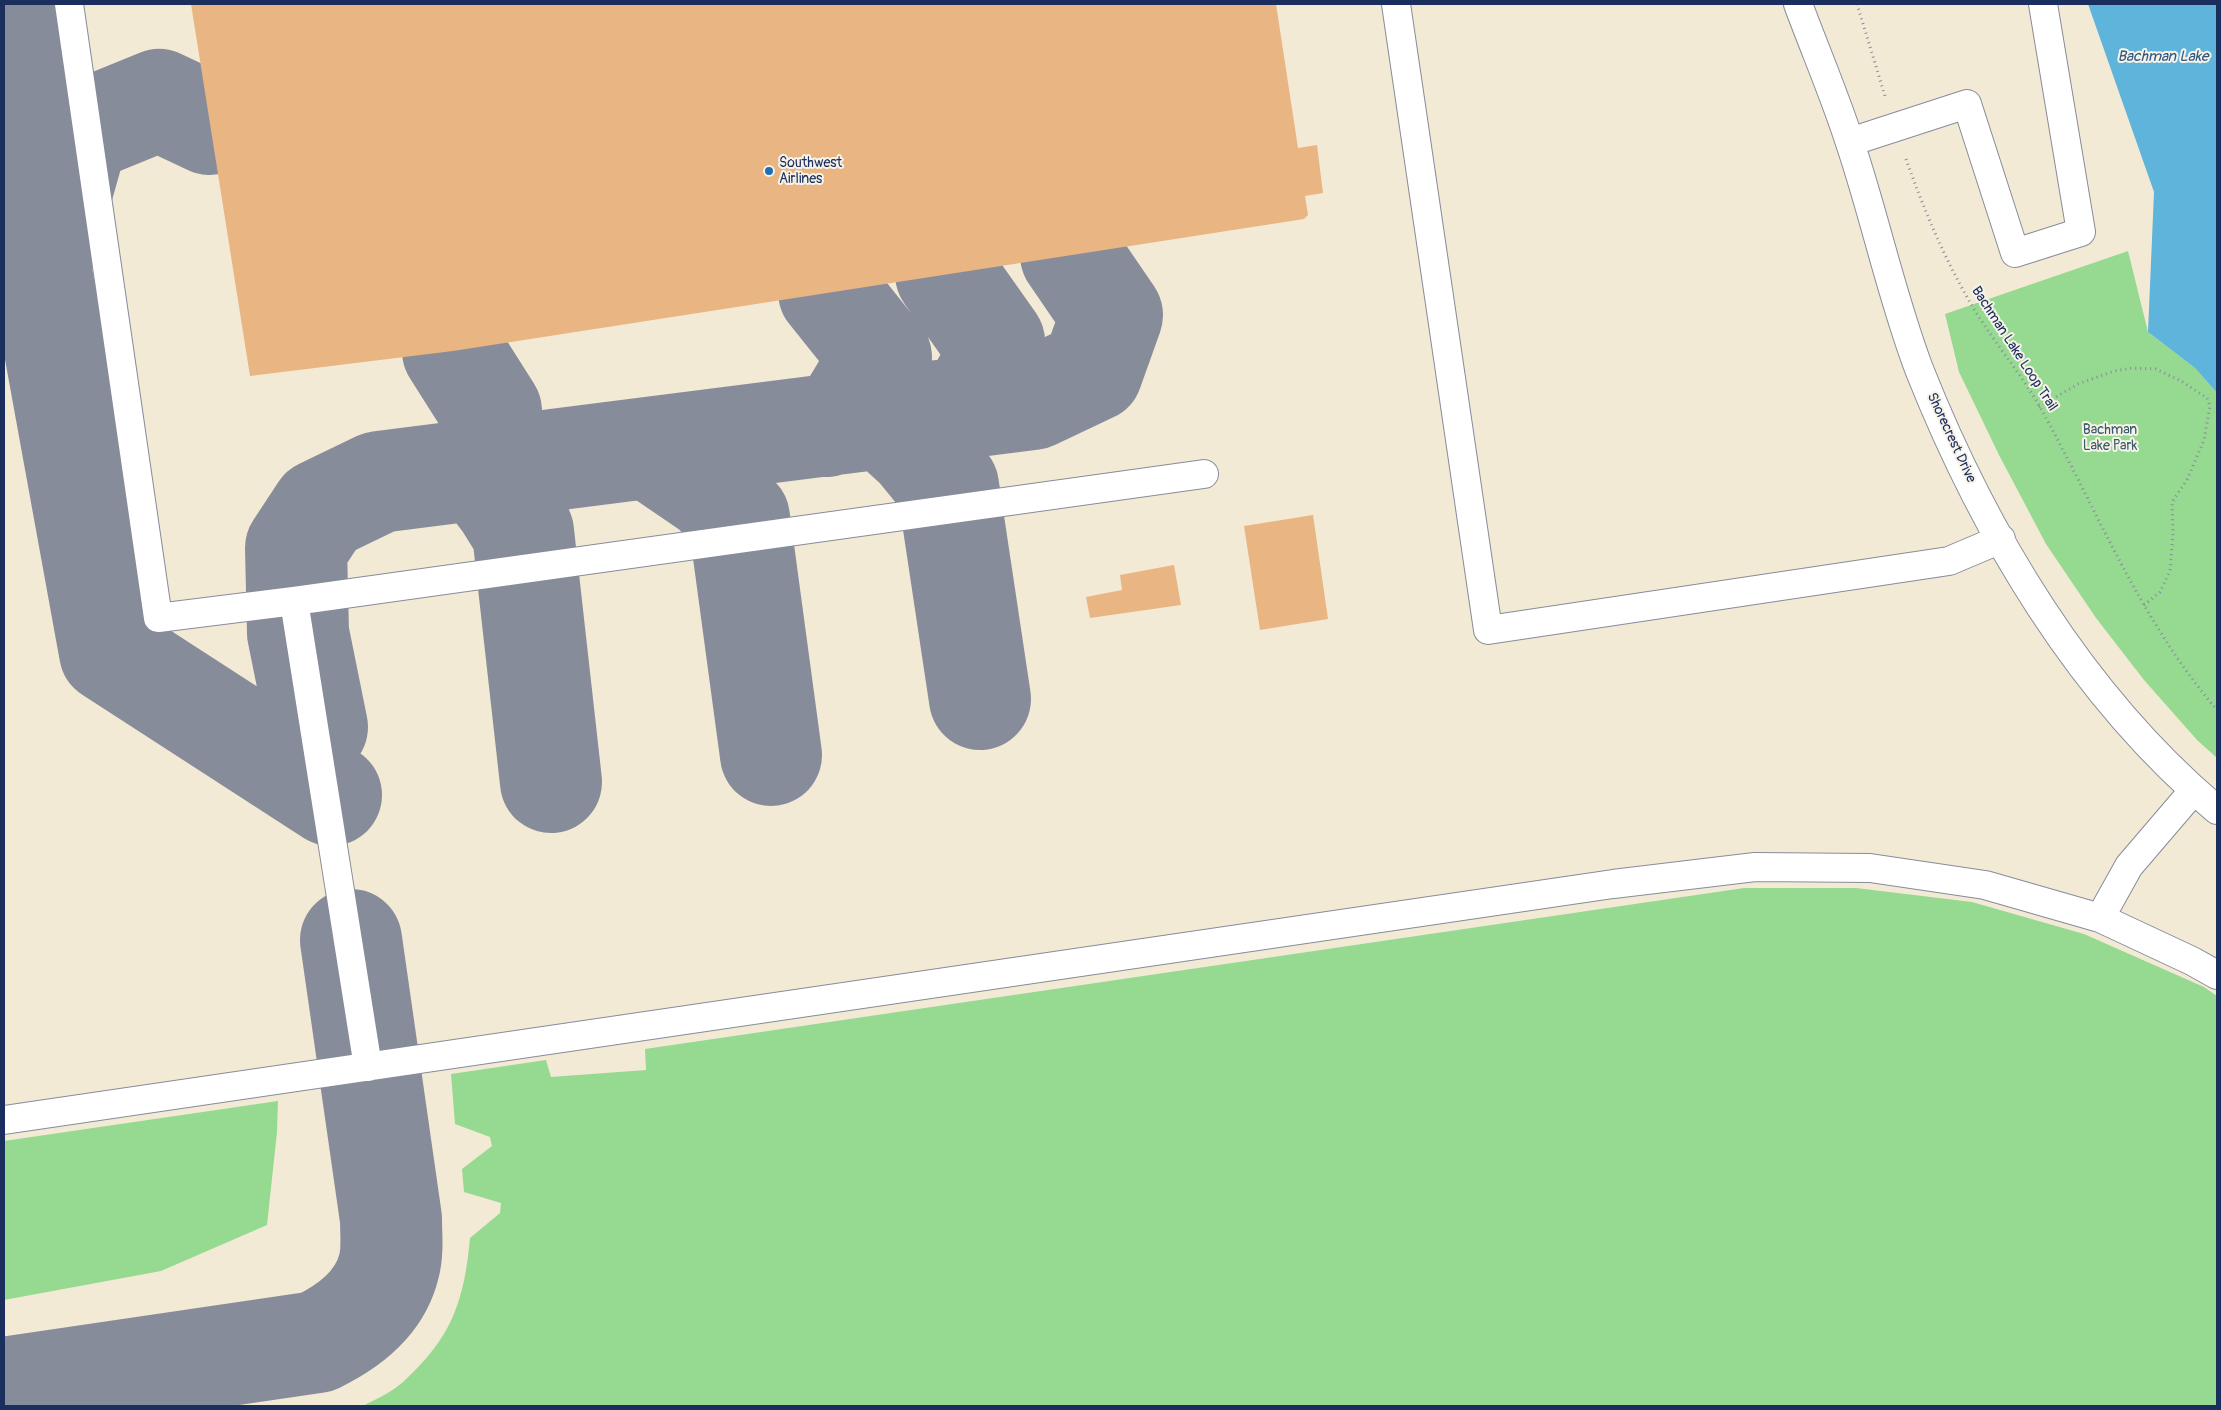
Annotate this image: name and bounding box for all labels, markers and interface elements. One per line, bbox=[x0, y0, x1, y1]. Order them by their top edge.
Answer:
water label: Bachman Lake bbox=[2118, 48, 2208, 66]
place label: Southwest Airlines bbox=[779, 155, 842, 188]
marker: Southwest Airlines bbox=[763, 165, 775, 177]
street label: Bachman Lake Loop Trail bbox=[1967, 284, 2061, 414]
street label: Shorecrest Drive bbox=[1923, 390, 1979, 486]
park label: Bachman Lake Park bbox=[2083, 422, 2137, 454]

